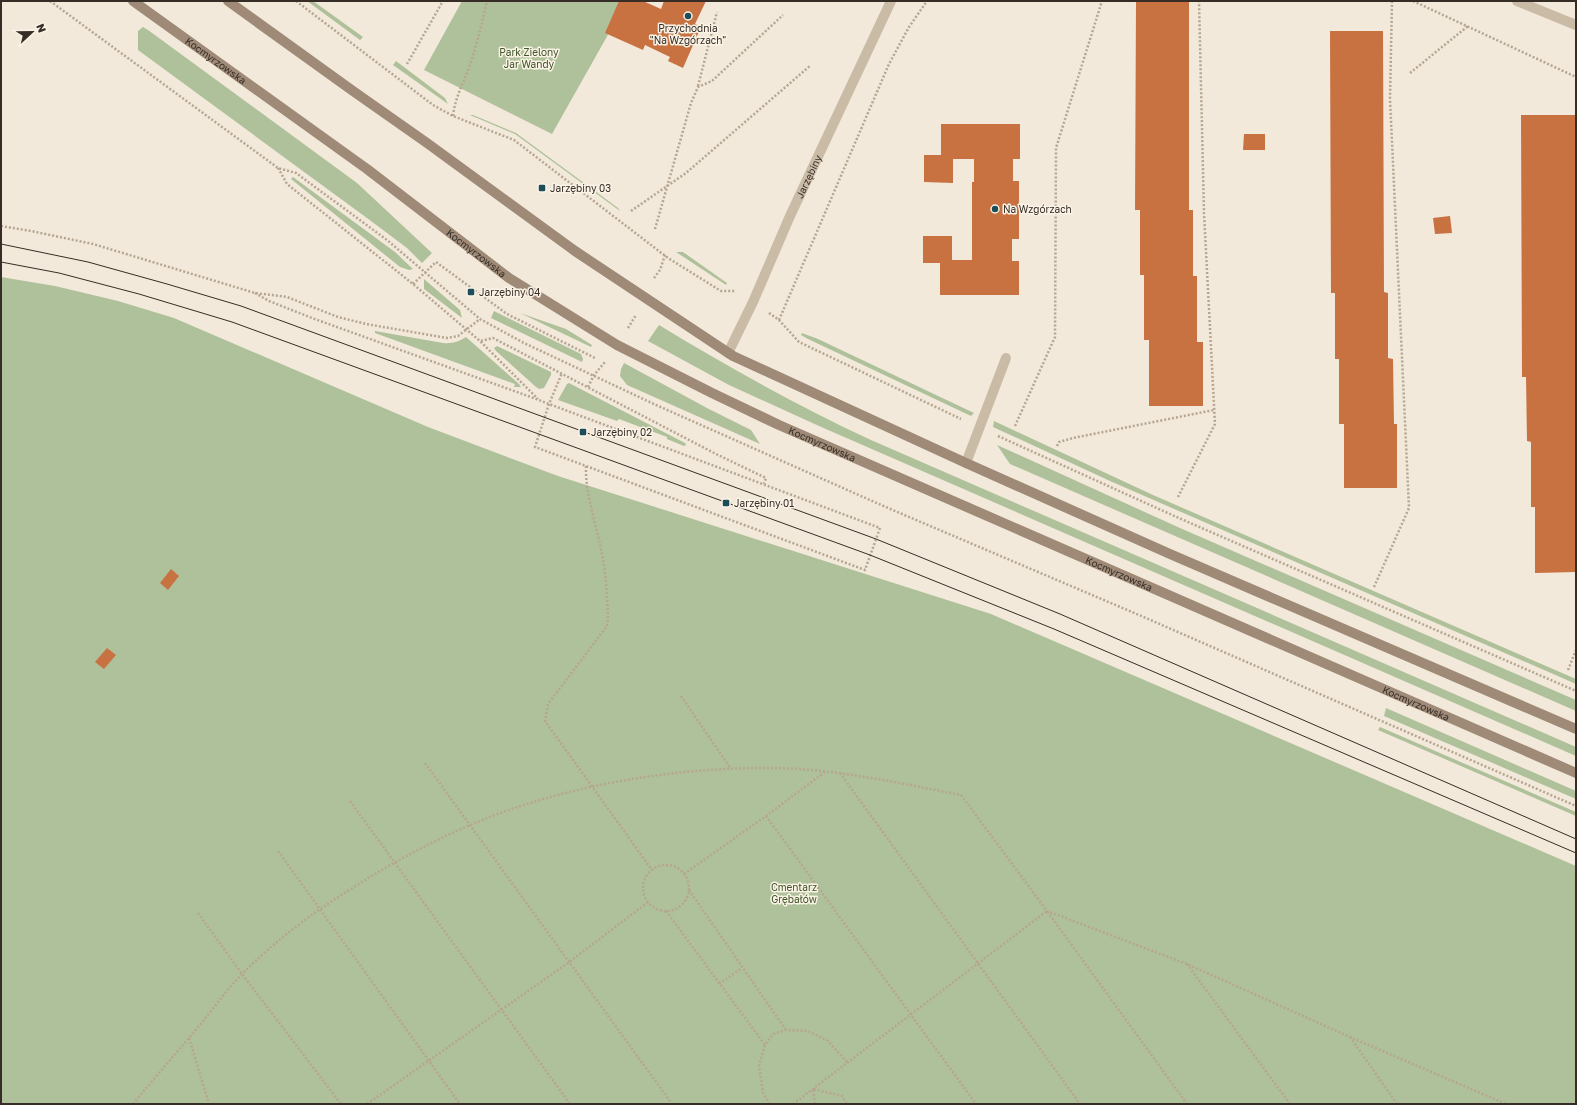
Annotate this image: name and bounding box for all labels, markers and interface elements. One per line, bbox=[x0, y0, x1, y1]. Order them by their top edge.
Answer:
marker: Przychodnia "Na Wzgórzach" bbox=[683, 11, 693, 21]
north arrow bbox=[12, 12, 52, 52]
text: N bbox=[34, 22, 49, 34]
place label: Przychodnia "Na Wzgórzach" bbox=[650, 22, 726, 46]
street label: Kocmyrzowska bbox=[183, 35, 249, 86]
park label: Park Zielony Jar Wandy bbox=[499, 46, 559, 70]
street label: Jarzębiny bbox=[793, 153, 824, 200]
place label: Jarzębiny 03 bbox=[550, 182, 611, 194]
marker: Jarzębiny 03 bbox=[537, 183, 547, 193]
place label: Na Wzgórzach bbox=[1003, 203, 1072, 215]
marker: Na Wzgórzach bbox=[990, 204, 1000, 214]
street label: Kocmyrzowska bbox=[444, 226, 509, 280]
place label: Jarzębiny 04 bbox=[479, 286, 540, 298]
marker: Jarzębiny 04 bbox=[466, 287, 476, 297]
street label: Kocmyrzowska bbox=[787, 424, 858, 464]
place label: Jarzębiny 02 bbox=[591, 426, 652, 438]
marker: Jarzębiny 02 bbox=[578, 427, 588, 437]
place label: Jarzębiny 01 bbox=[734, 497, 794, 509]
marker: Jarzębiny 01 bbox=[721, 498, 731, 508]
street label: Kocmyrzowska bbox=[1084, 554, 1155, 593]
street label: Kocmyrzowska bbox=[1381, 683, 1451, 723]
park label: Cmentarz Grębałów bbox=[771, 881, 817, 905]

